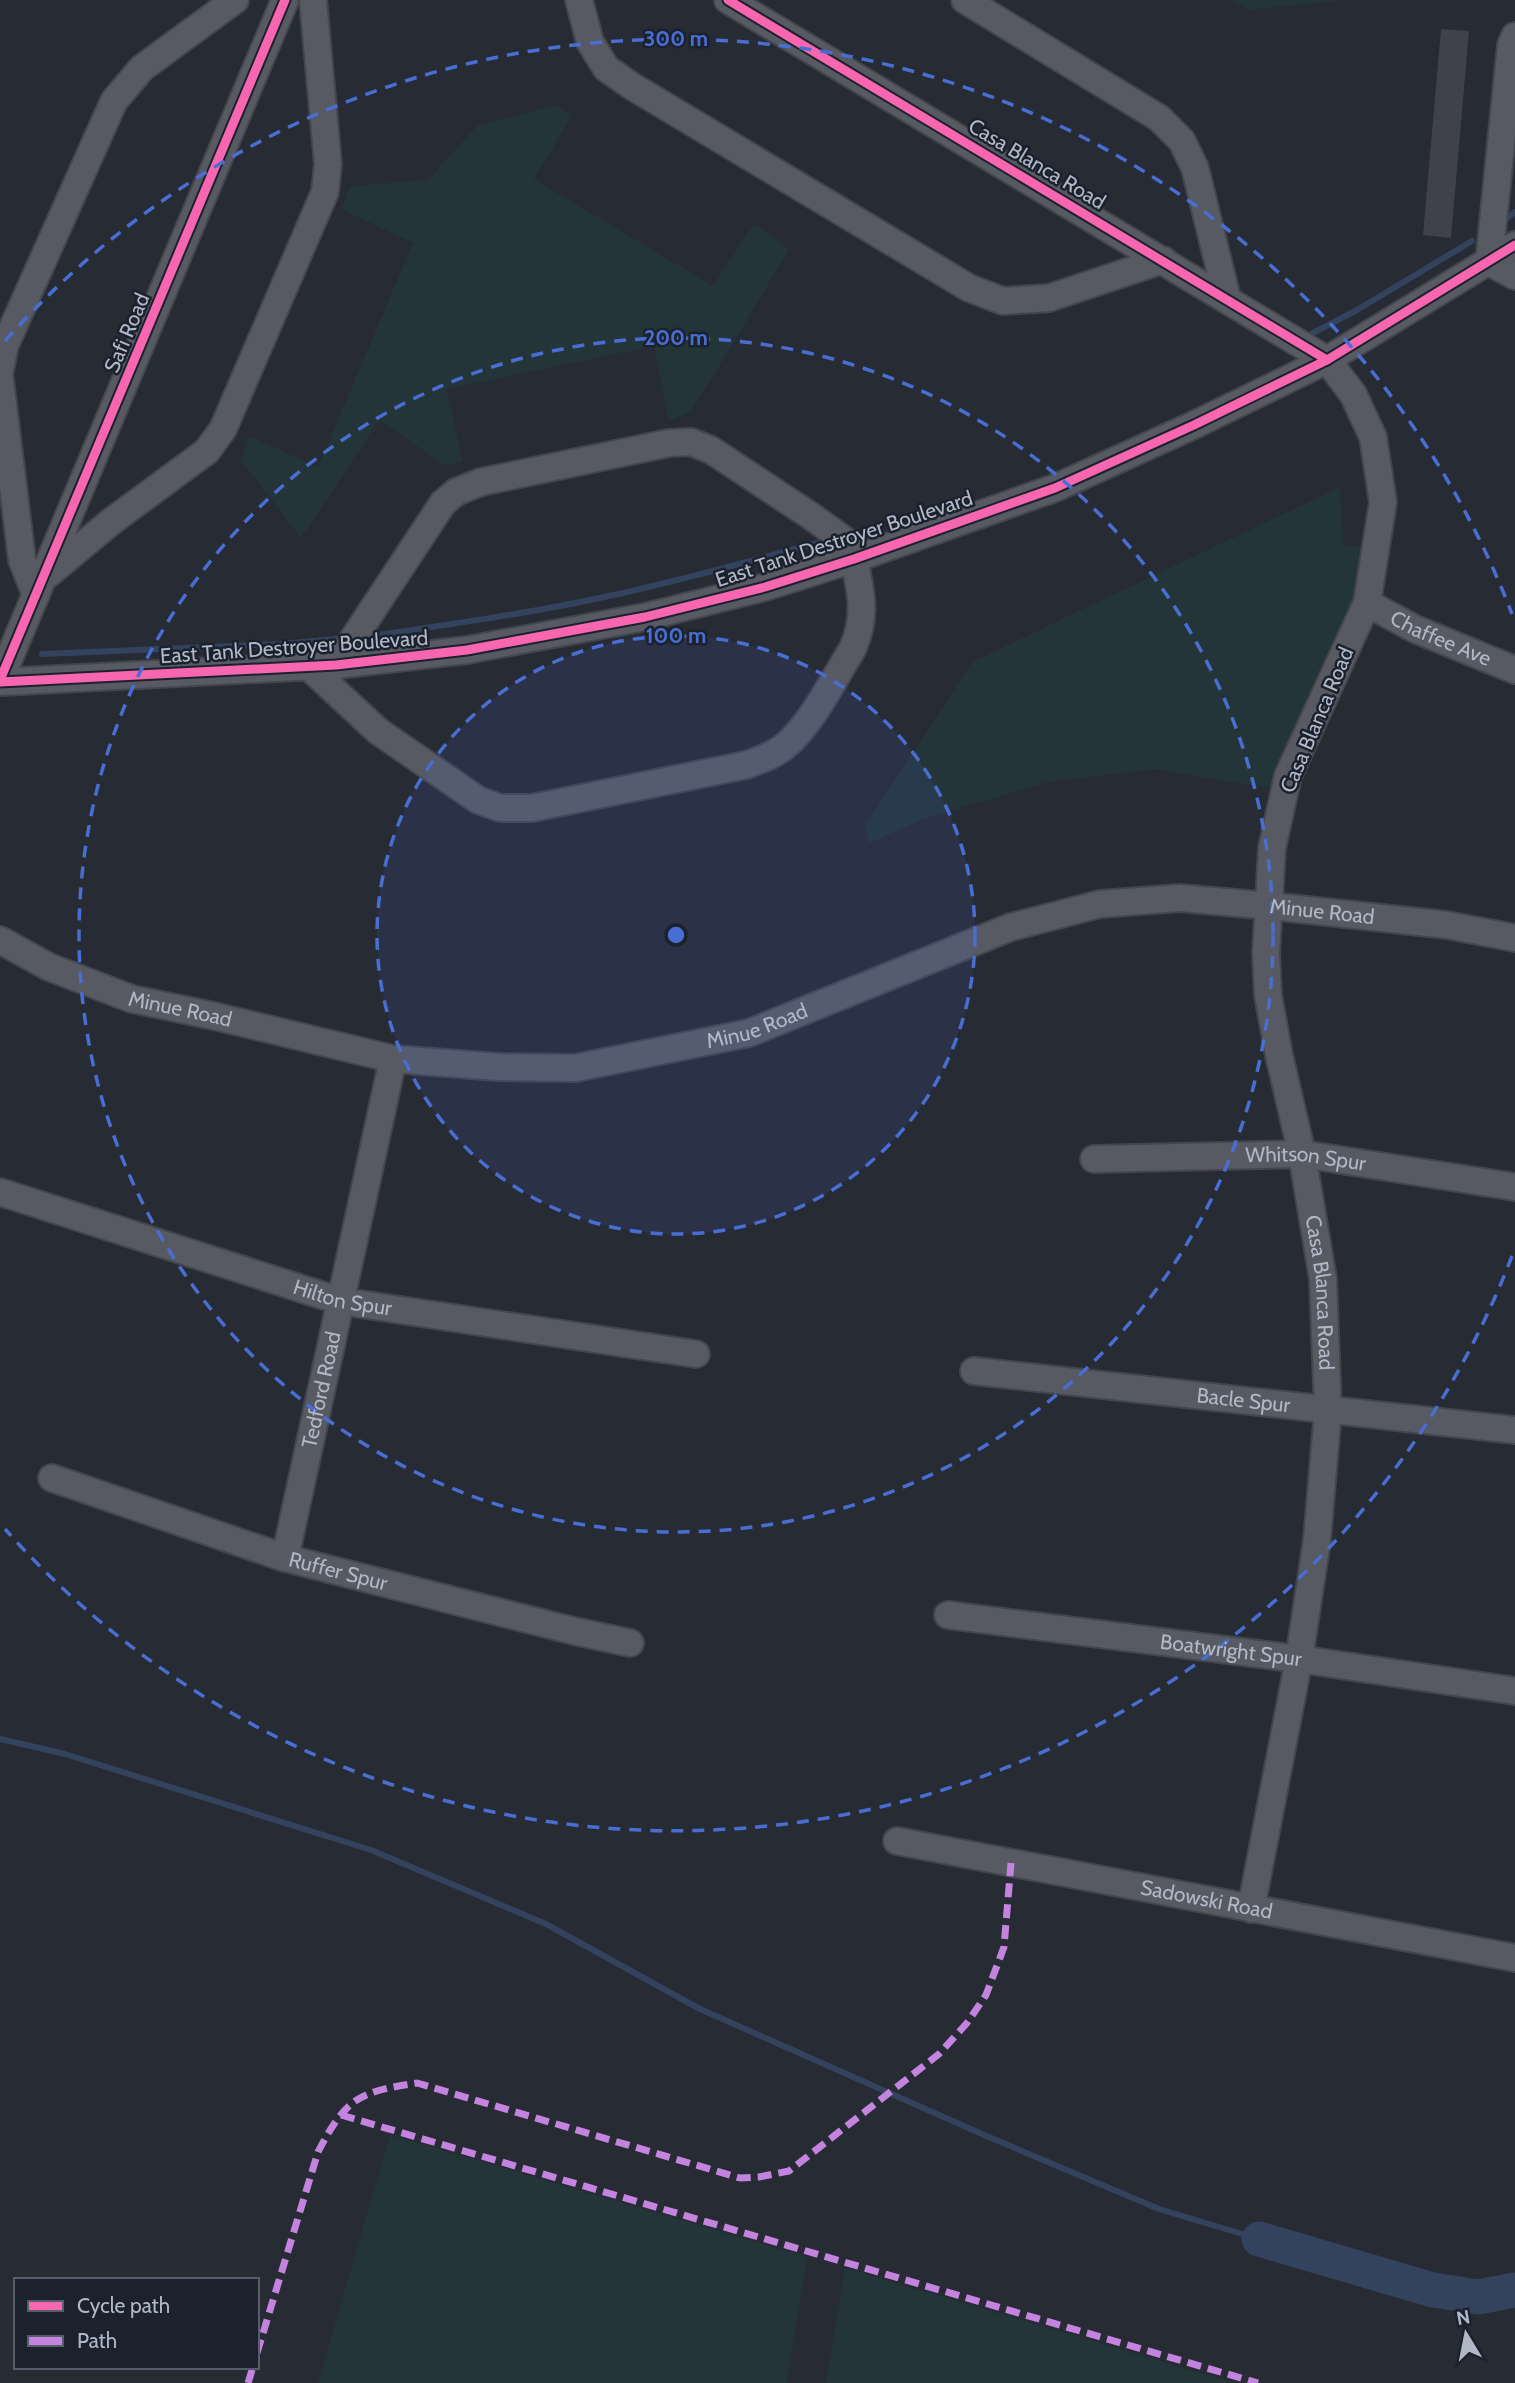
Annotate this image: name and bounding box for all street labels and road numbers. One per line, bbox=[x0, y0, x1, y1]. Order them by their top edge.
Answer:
street label: Casa Blanca Road bbox=[964, 113, 1110, 214]
street label: Safi Road bbox=[99, 289, 154, 376]
street label: East Tank Destroyer Boulevard bbox=[712, 485, 976, 592]
street label: Chaffee Ave bbox=[1386, 605, 1495, 671]
street label: East Tank Destroyer Boulevard bbox=[159, 625, 429, 668]
street label: Casa Blanca Road bbox=[1275, 643, 1358, 796]
street label: Minue Road bbox=[1268, 893, 1376, 929]
street label: Minue Road bbox=[126, 986, 234, 1032]
street label: Minue Road bbox=[704, 998, 811, 1053]
street label: Whitson Spur bbox=[1245, 1140, 1368, 1176]
street label: Casa Blanca Road bbox=[1300, 1213, 1339, 1371]
street label: Hilton Spur bbox=[290, 1274, 394, 1321]
street label: Tedford Road bbox=[296, 1329, 346, 1450]
street label: Bacle Spur bbox=[1195, 1382, 1292, 1417]
street label: Ruffer Spur bbox=[286, 1546, 390, 1595]
street label: Boatwright Spur bbox=[1159, 1629, 1303, 1671]
street label: Sadowski Road bbox=[1139, 1874, 1275, 1924]

